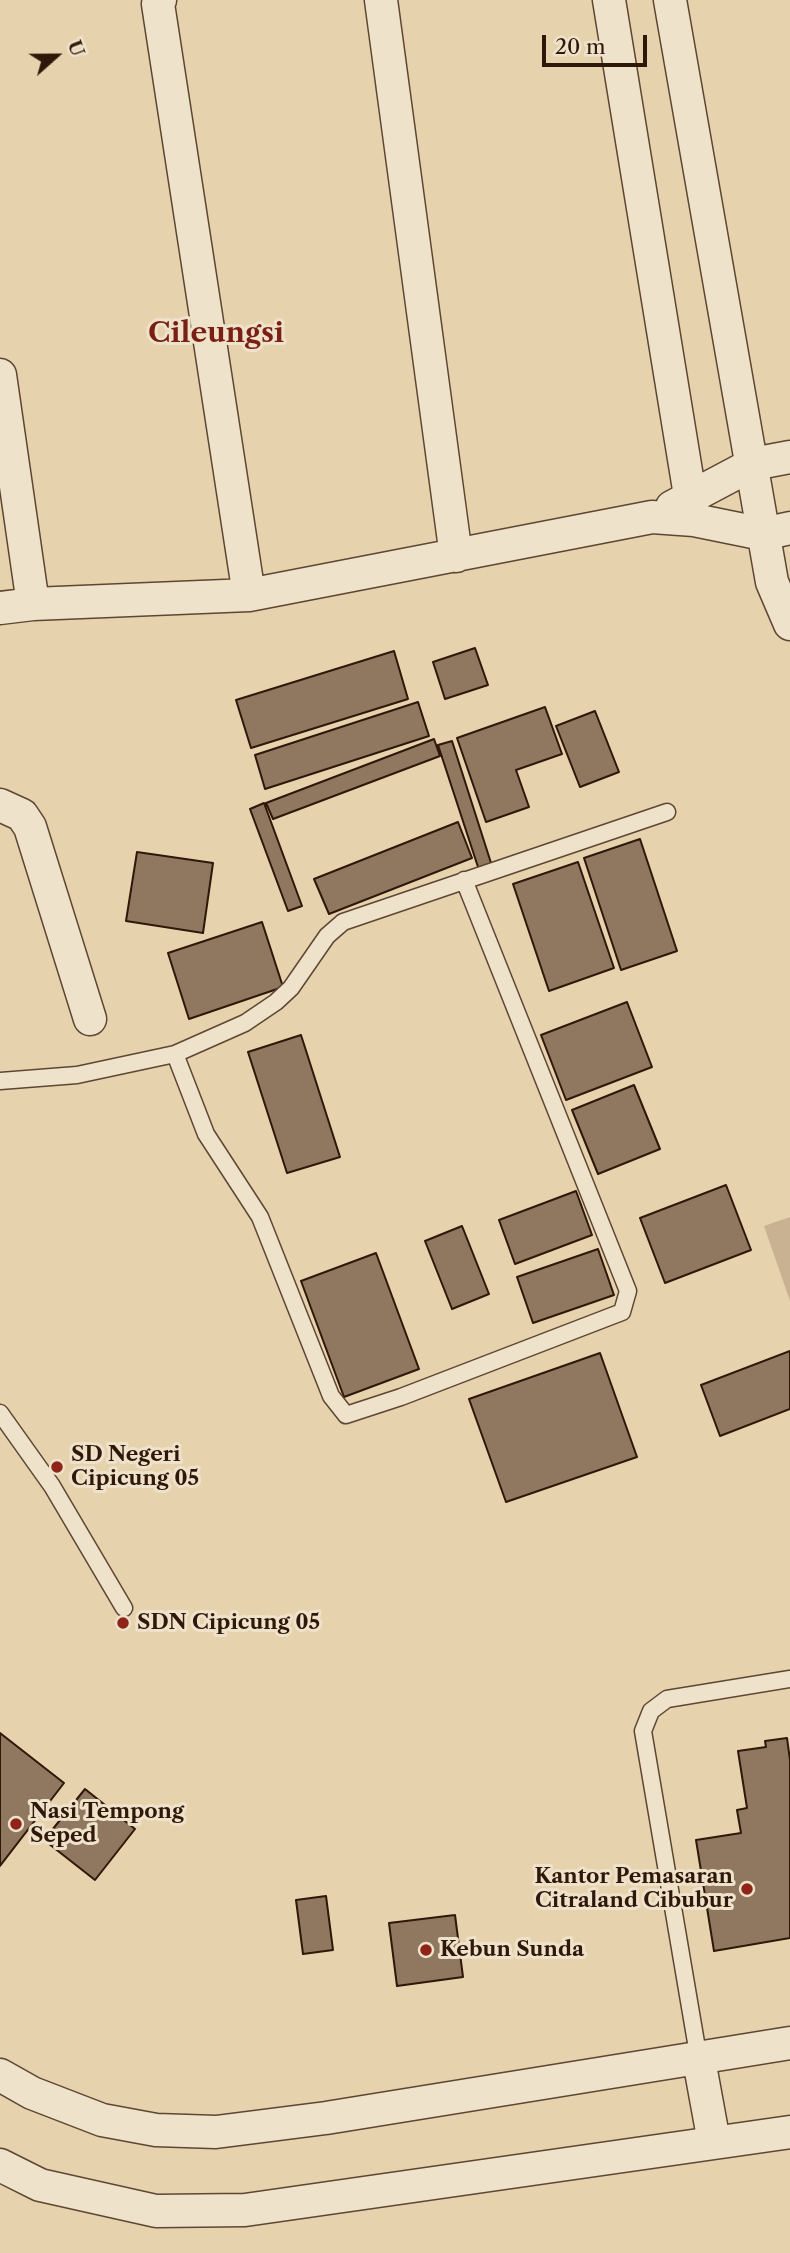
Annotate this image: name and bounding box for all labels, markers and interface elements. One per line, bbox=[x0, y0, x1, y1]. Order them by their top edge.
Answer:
north arrow bbox=[21, 21, 91, 91]
scale bar bbox=[545, 21, 650, 65]
text: 20 m bbox=[555, 34, 606, 59]
text: U bbox=[63, 37, 90, 60]
district label: Cileungsi bbox=[148, 317, 284, 351]
place label: SD Negeri Cipicung 05 bbox=[71, 1442, 199, 1492]
marker: SD Negeri Cipicung 05 bbox=[49, 1459, 65, 1475]
place label: SDN Cipicung 05 bbox=[137, 1610, 320, 1636]
marker: SDN Cipicung 05 bbox=[115, 1615, 131, 1631]
place label: Nasi Tempong Seped bbox=[30, 1799, 184, 1849]
marker: Nasi Tempong Seped bbox=[8, 1816, 24, 1832]
place label: Kantor Pemasaran Citraland Cibubur bbox=[534, 1864, 733, 1914]
marker: Kantor Pemasaran Citraland Cibubur bbox=[739, 1881, 755, 1897]
place label: Kebun Sunda bbox=[440, 1937, 584, 1963]
marker: Kebun Sunda bbox=[418, 1942, 434, 1958]

